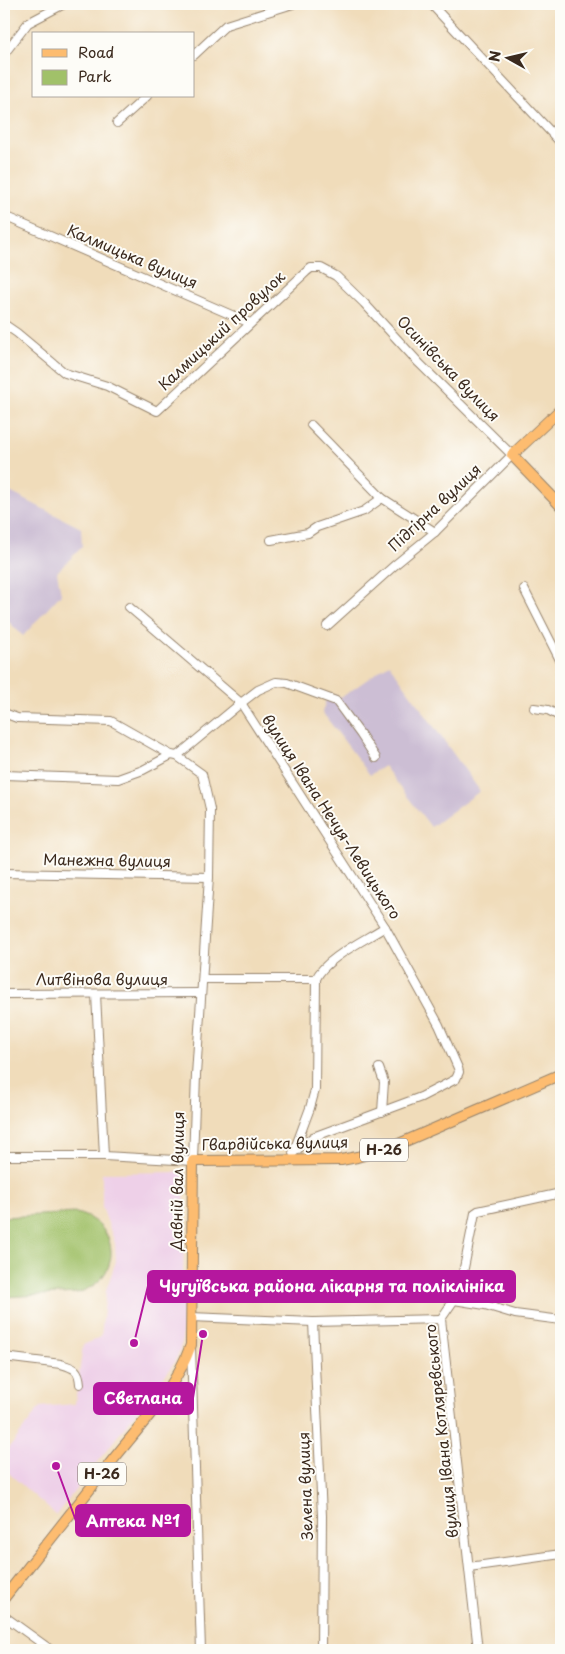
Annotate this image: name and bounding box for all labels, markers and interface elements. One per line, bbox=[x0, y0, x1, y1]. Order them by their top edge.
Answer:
legend bbox=[32, 32, 195, 98]
north arrow bbox=[482, 32, 532, 82]
text: Road bbox=[78, 40, 114, 63]
text: N bbox=[483, 49, 506, 63]
text: Park bbox=[78, 64, 112, 87]
street label: Калмицька вулиця bbox=[64, 218, 201, 294]
street label: Калмицький провулок bbox=[152, 265, 290, 395]
street label: Осинівська вулиця bbox=[392, 310, 506, 426]
street label: Підгірна вулиця bbox=[382, 458, 486, 556]
street label: вулиця Івана Нечуя-Левицького bbox=[257, 709, 407, 923]
street label: Манежна вулиця bbox=[43, 847, 171, 872]
street label: Литвінова вулиця bbox=[36, 967, 168, 990]
street label: Давній вал вулиця bbox=[164, 1111, 189, 1252]
street label: Гвардійська вулиця bbox=[202, 1130, 348, 1155]
road number: Н-26 bbox=[360, 1138, 408, 1162]
callout: Чугуївська района лікарня та поліклініка bbox=[148, 1271, 515, 1302]
text: Чугуївська района лікарня та поліклініка bbox=[159, 1273, 505, 1297]
street label: вулиця Івана Котляревського bbox=[418, 1323, 463, 1539]
callout: Светлана bbox=[94, 1383, 193, 1414]
text: Светлана bbox=[104, 1385, 182, 1409]
street label: Зелена вулиця bbox=[291, 1432, 318, 1541]
road number: Н-26 bbox=[78, 1462, 126, 1486]
callout: Аптека №1 bbox=[76, 1505, 190, 1536]
text: Аптека №1 bbox=[86, 1508, 180, 1532]

